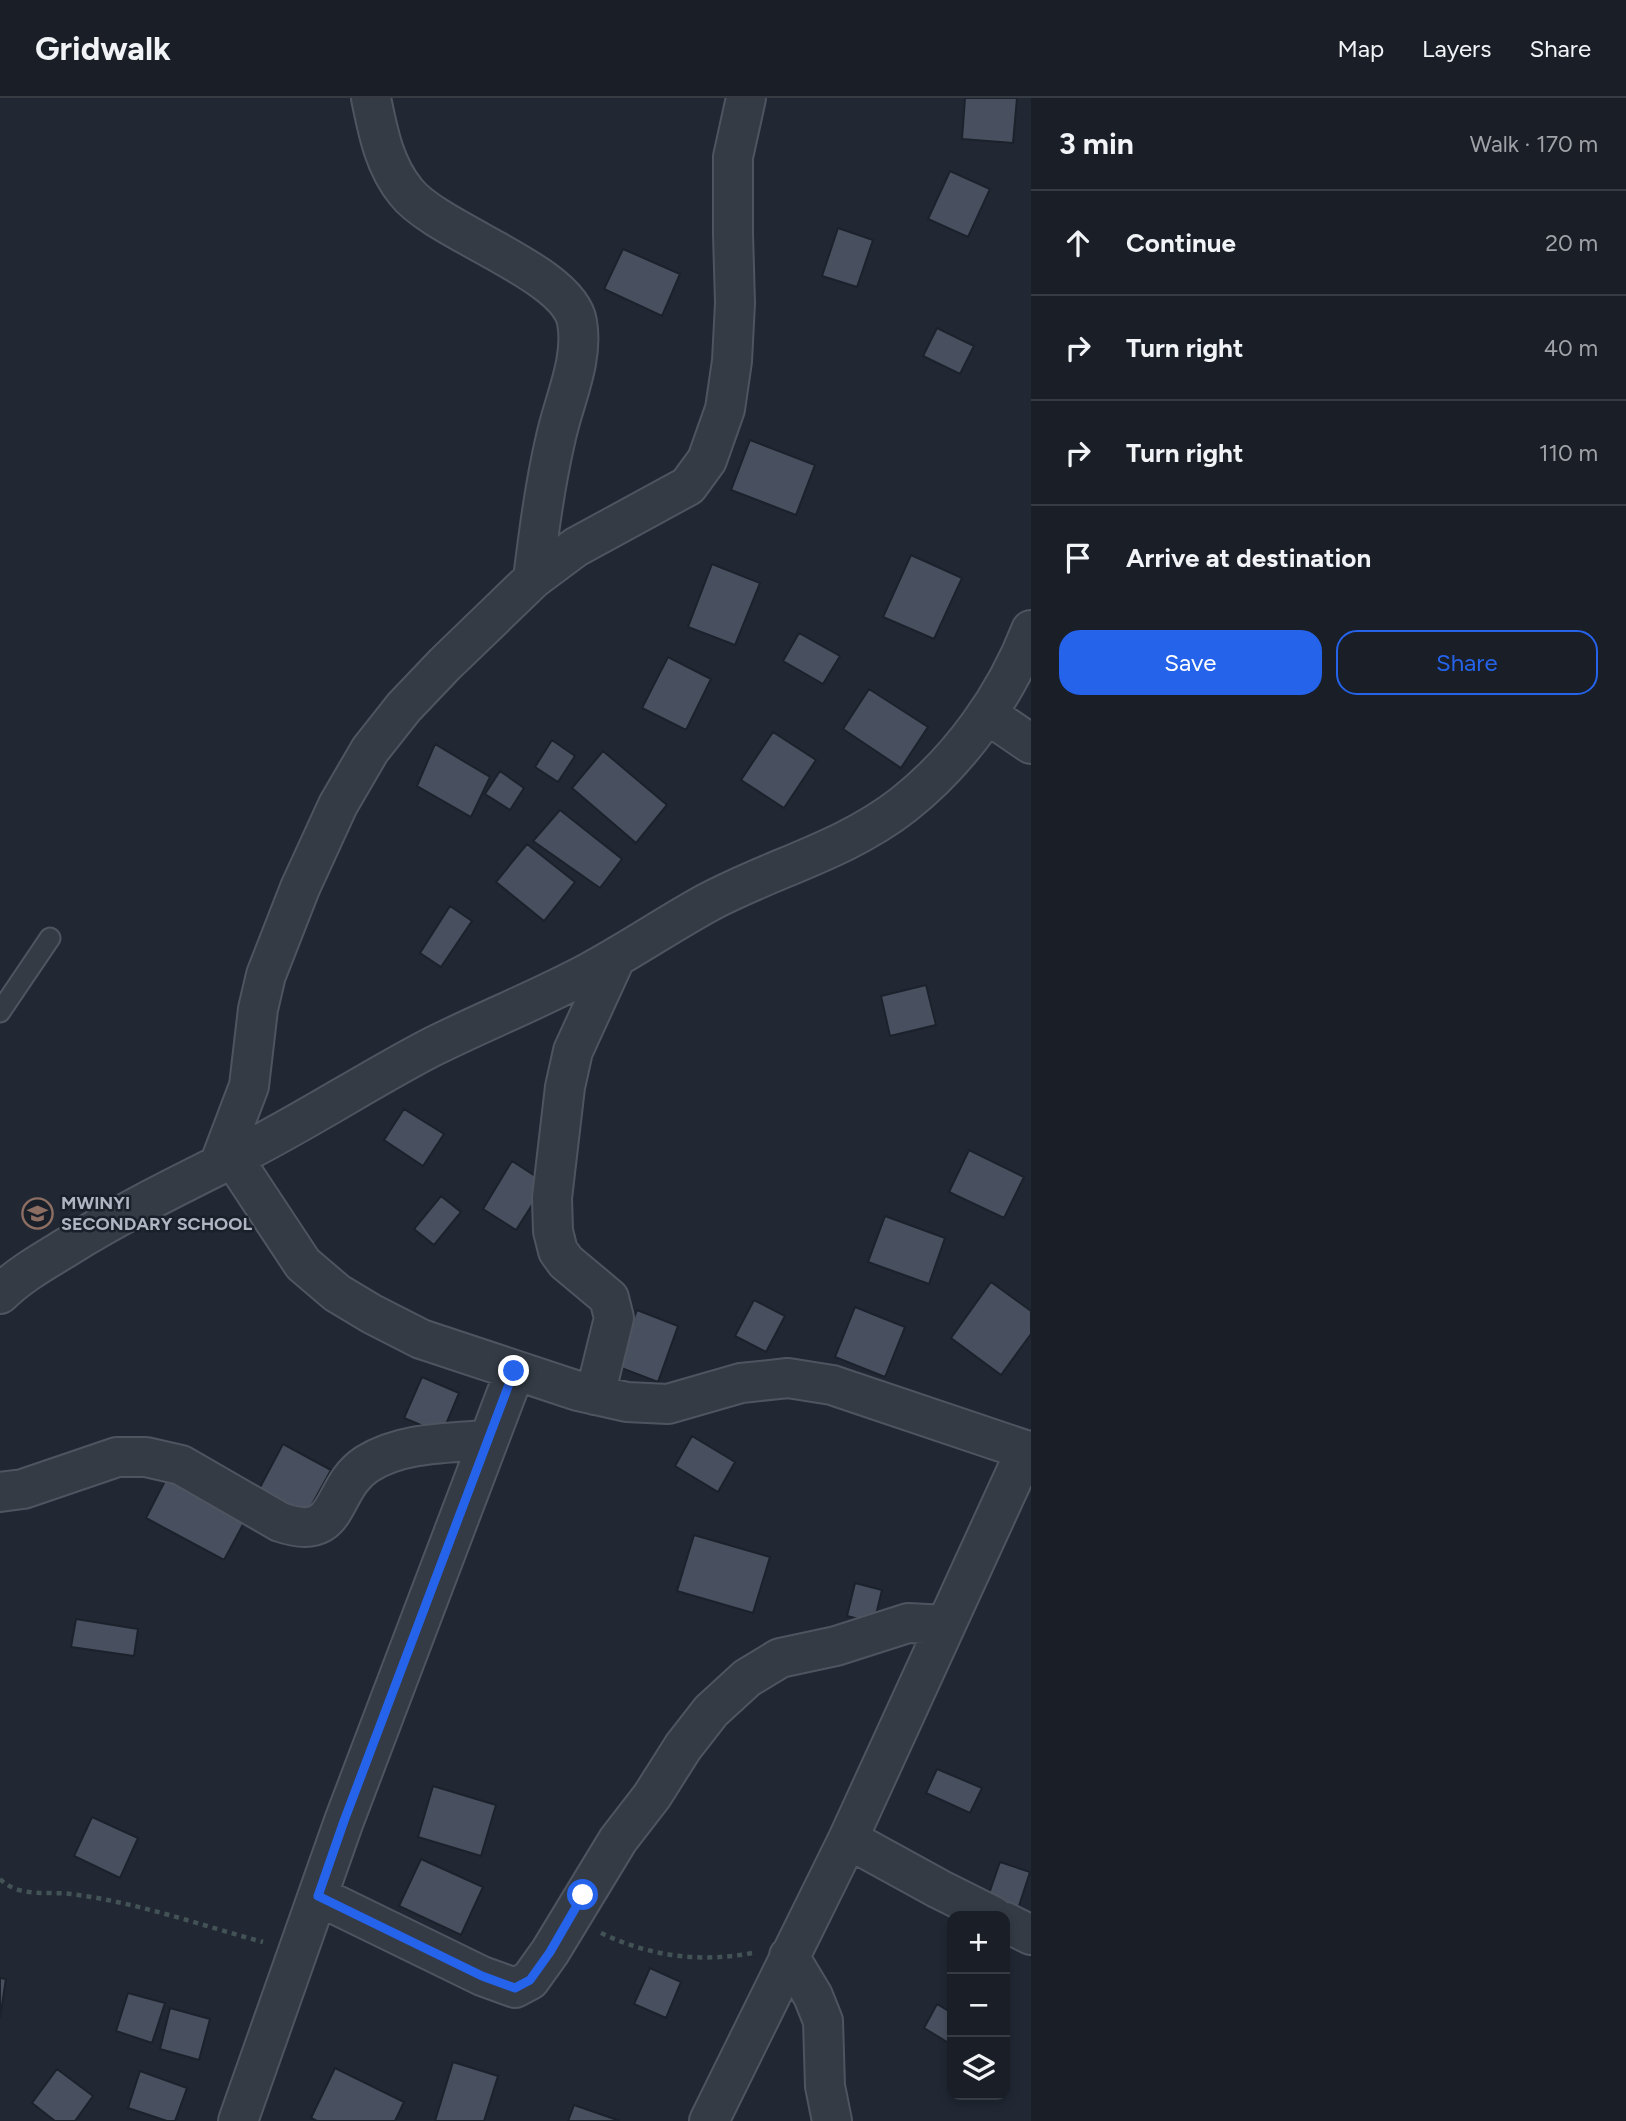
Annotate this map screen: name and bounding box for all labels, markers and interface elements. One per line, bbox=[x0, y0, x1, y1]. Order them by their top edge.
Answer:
text: Gridwalk bbox=[35, 29, 171, 68]
text: Map bbox=[1337, 34, 1384, 63]
text: Layers bbox=[1422, 34, 1491, 63]
text: Share bbox=[1529, 34, 1591, 63]
text: 3 min bbox=[1059, 125, 1134, 162]
text: Walk · 170 m bbox=[1470, 130, 1598, 158]
icon: ahead bbox=[1059, 224, 1097, 262]
text: Continue bbox=[1126, 227, 1236, 259]
text: 20 m bbox=[1545, 229, 1598, 257]
icon: right bbox=[1059, 329, 1097, 367]
text: Turn right bbox=[1126, 332, 1243, 364]
text: 40 m bbox=[1544, 334, 1598, 362]
icon: right bbox=[1059, 434, 1097, 472]
text: Turn right bbox=[1126, 437, 1243, 469]
text: 110 m bbox=[1539, 439, 1598, 467]
icon: arrive bbox=[1059, 539, 1097, 577]
text: Arrive at destination bbox=[1126, 542, 1371, 574]
button: Save bbox=[1059, 630, 1322, 695]
button: Share bbox=[1336, 630, 1598, 695]
place label: MWINYI SECONDARY SCHOOL bbox=[61, 1192, 252, 1235]
school or university icon: MWINYI SECONDARY SCHOOL bbox=[21, 1196, 55, 1230]
route end bbox=[498, 1355, 529, 1386]
route start bbox=[567, 1879, 598, 1910]
map controls bbox=[947, 1911, 1010, 2100]
button: + bbox=[947, 1911, 1010, 1974]
button: − bbox=[947, 1974, 1010, 2037]
button: layers bbox=[947, 2037, 1010, 2100]

